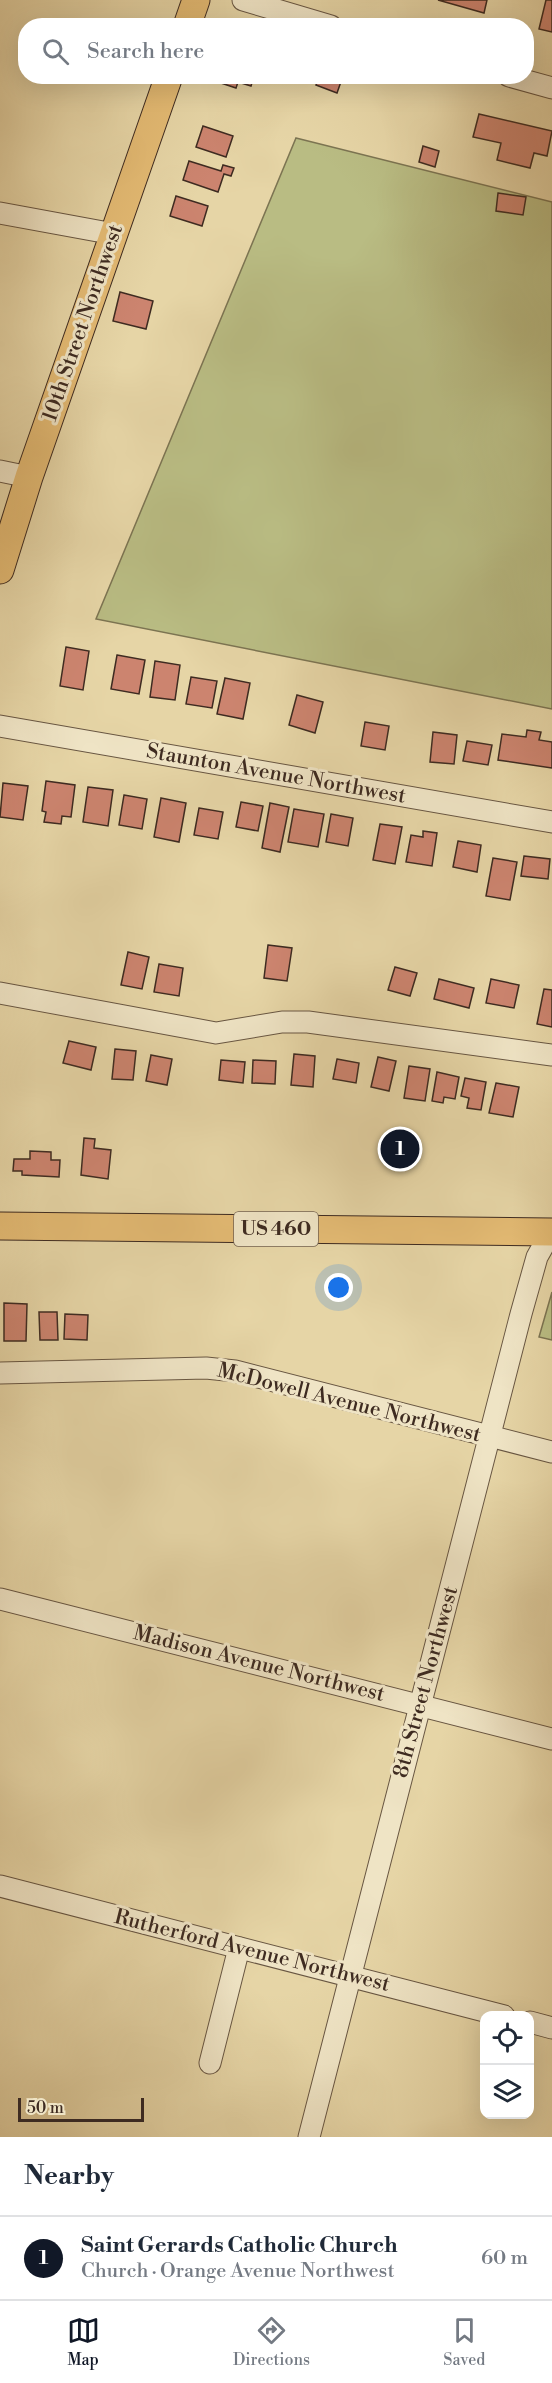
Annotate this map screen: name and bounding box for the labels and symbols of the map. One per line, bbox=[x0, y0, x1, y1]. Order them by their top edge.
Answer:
street label: 10th Street Northwest bbox=[37, 220, 129, 425]
street label: Staunton Avenue Northwest bbox=[144, 738, 408, 810]
pin: 1 bbox=[380, 1126, 420, 1172]
road number: US 460 bbox=[234, 1212, 318, 1246]
your location bbox=[324, 1273, 353, 1302]
street label: McDowell Avenue Northwest bbox=[214, 1358, 484, 1449]
street label: 8th Street Northwest bbox=[388, 1583, 464, 1781]
street label: Madison Avenue Northwest bbox=[131, 1620, 388, 1708]
street label: Rutherford Avenue Northwest bbox=[111, 1904, 393, 1998]
scale bar bbox=[18, 2095, 144, 2122]

